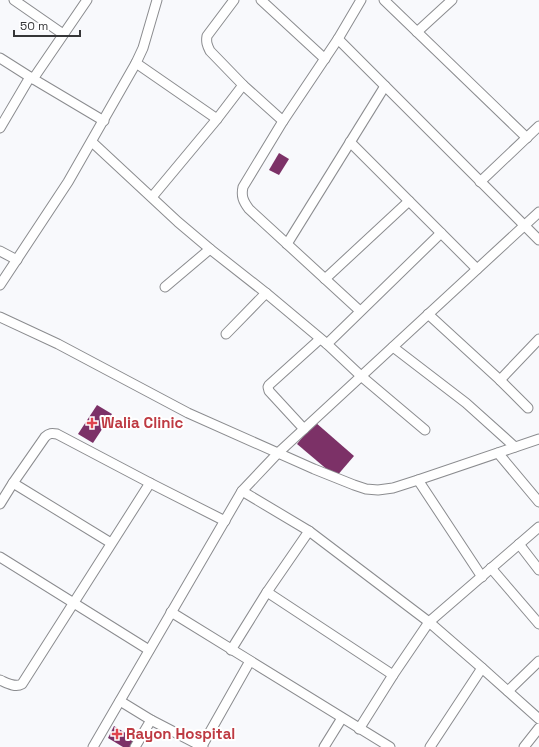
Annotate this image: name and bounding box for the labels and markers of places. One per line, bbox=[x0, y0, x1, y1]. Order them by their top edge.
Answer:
place label: Walia Clinic bbox=[101, 413, 183, 432]
marker: Walia Clinic bbox=[86, 417, 98, 429]
place label: Rayon Hospital bbox=[126, 724, 235, 743]
marker: Rayon Hospital bbox=[111, 728, 123, 740]

